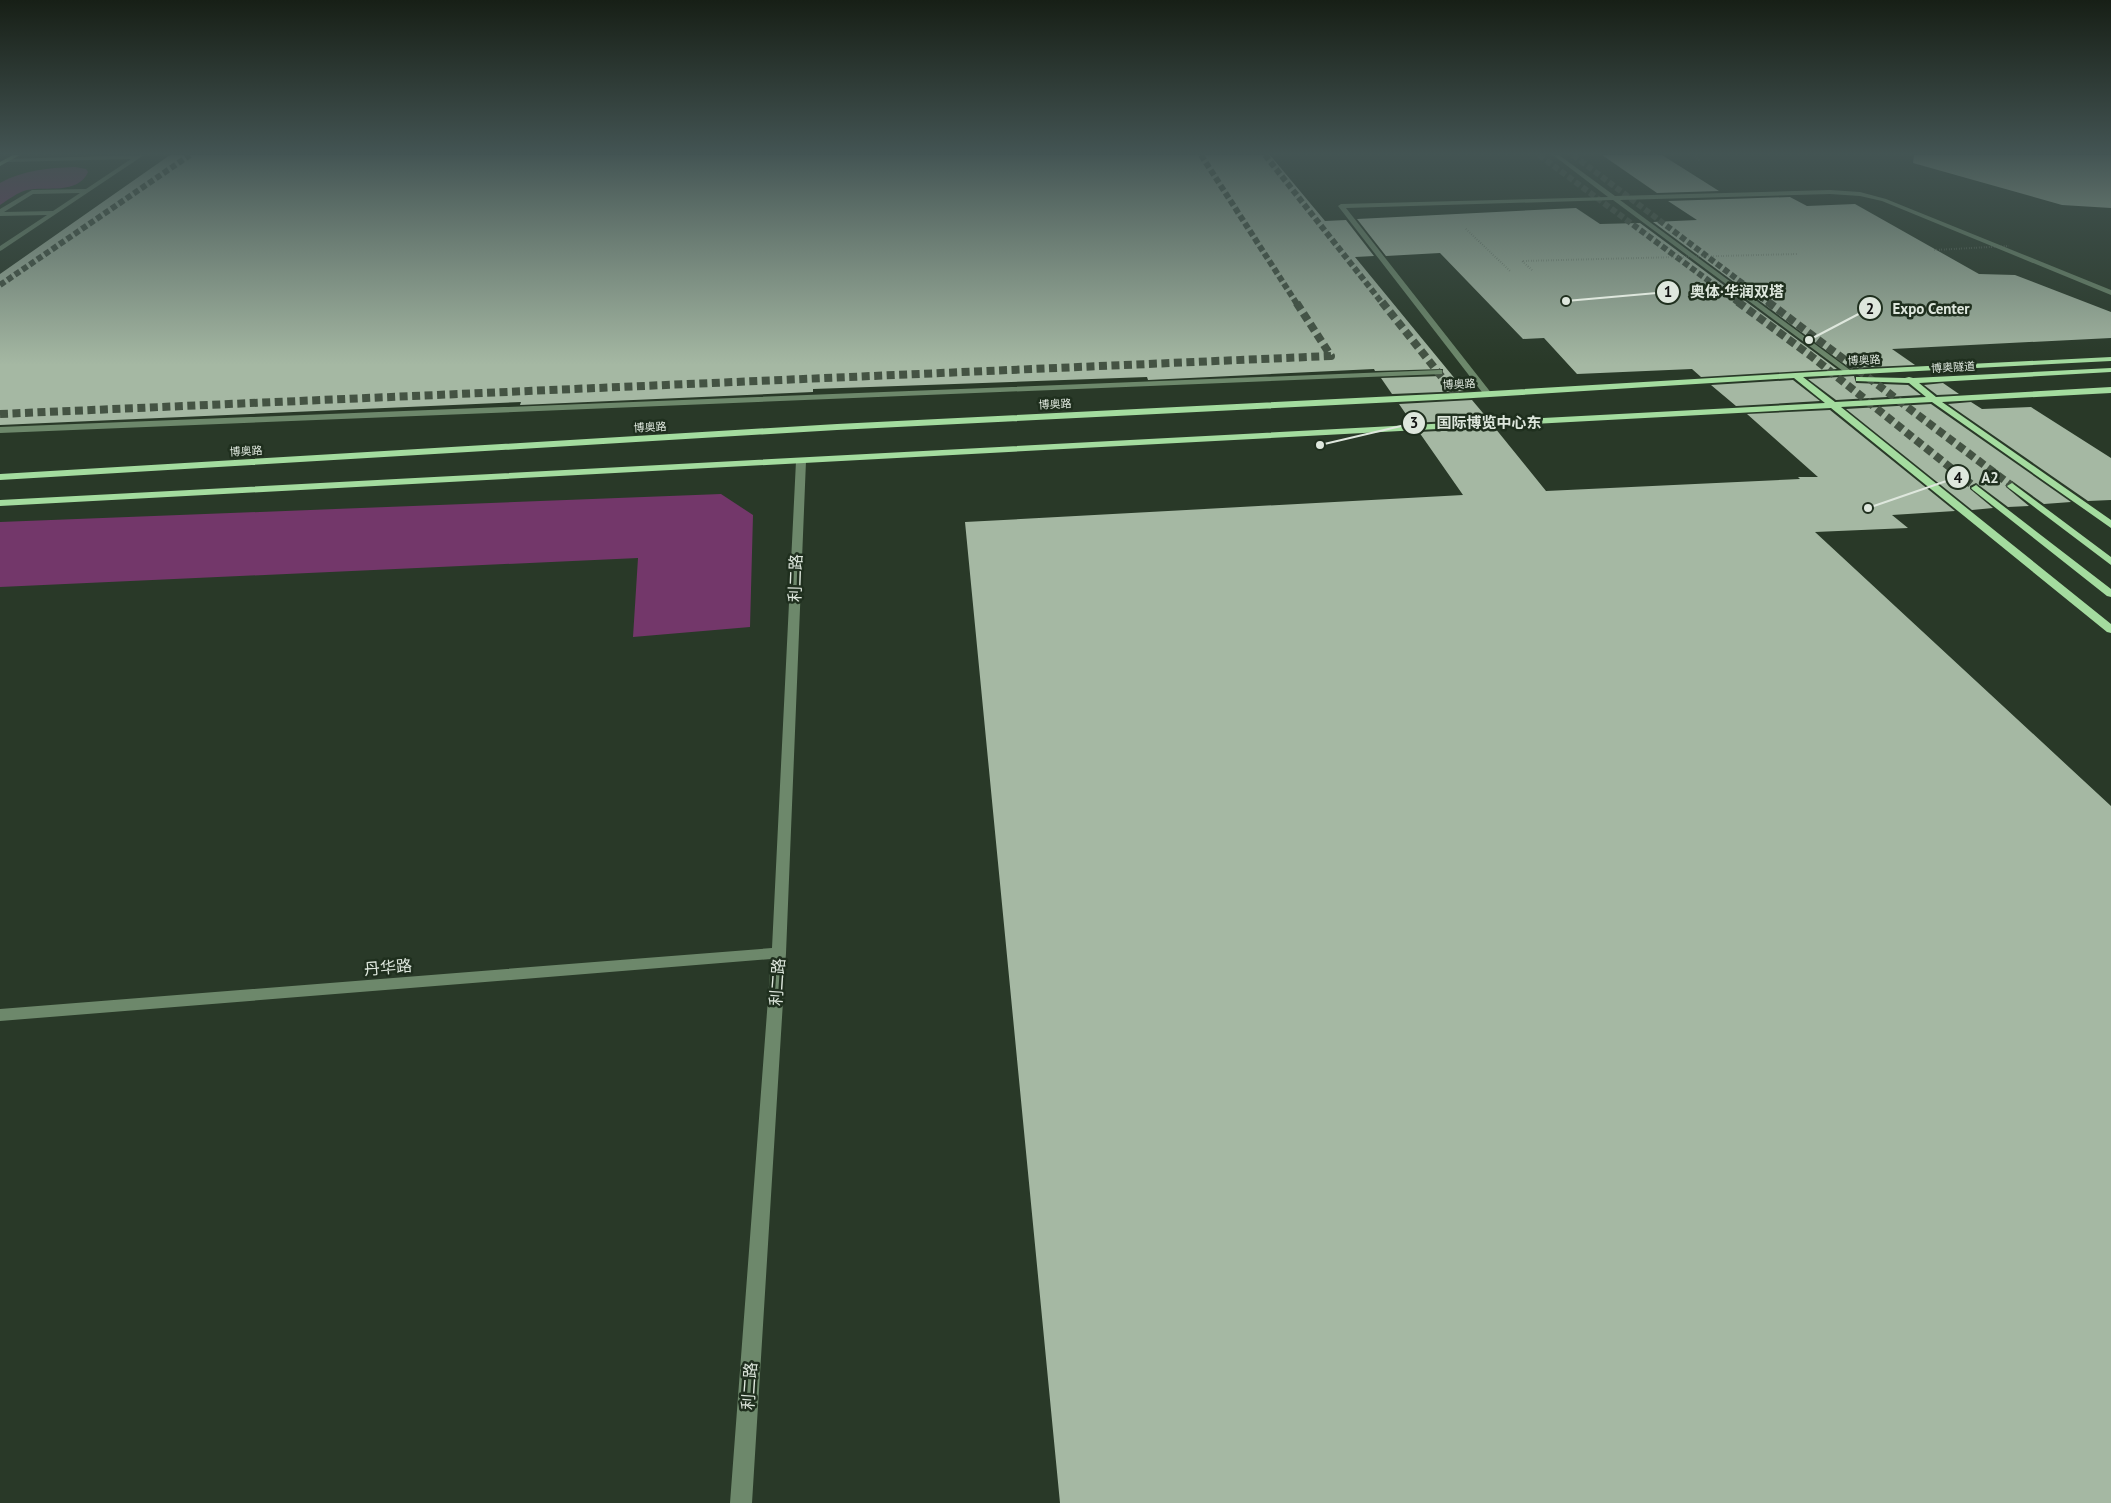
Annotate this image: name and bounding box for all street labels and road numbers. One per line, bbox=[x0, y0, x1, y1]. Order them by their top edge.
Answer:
street label: 博奥路 bbox=[1847, 352, 1881, 368]
street label: 博奥隧道 bbox=[1931, 359, 1975, 375]
street label: 博奥路 bbox=[1442, 376, 1476, 392]
street label: 博奥路 bbox=[1038, 396, 1072, 412]
street label: 博奥路 bbox=[633, 419, 667, 435]
street label: 博奥路 bbox=[229, 443, 263, 459]
street label: 利二路 bbox=[784, 554, 806, 602]
street label: 丹华路 bbox=[363, 955, 413, 979]
street label: 利二路 bbox=[765, 957, 789, 1007]
street label: 利二路 bbox=[737, 1361, 761, 1411]

